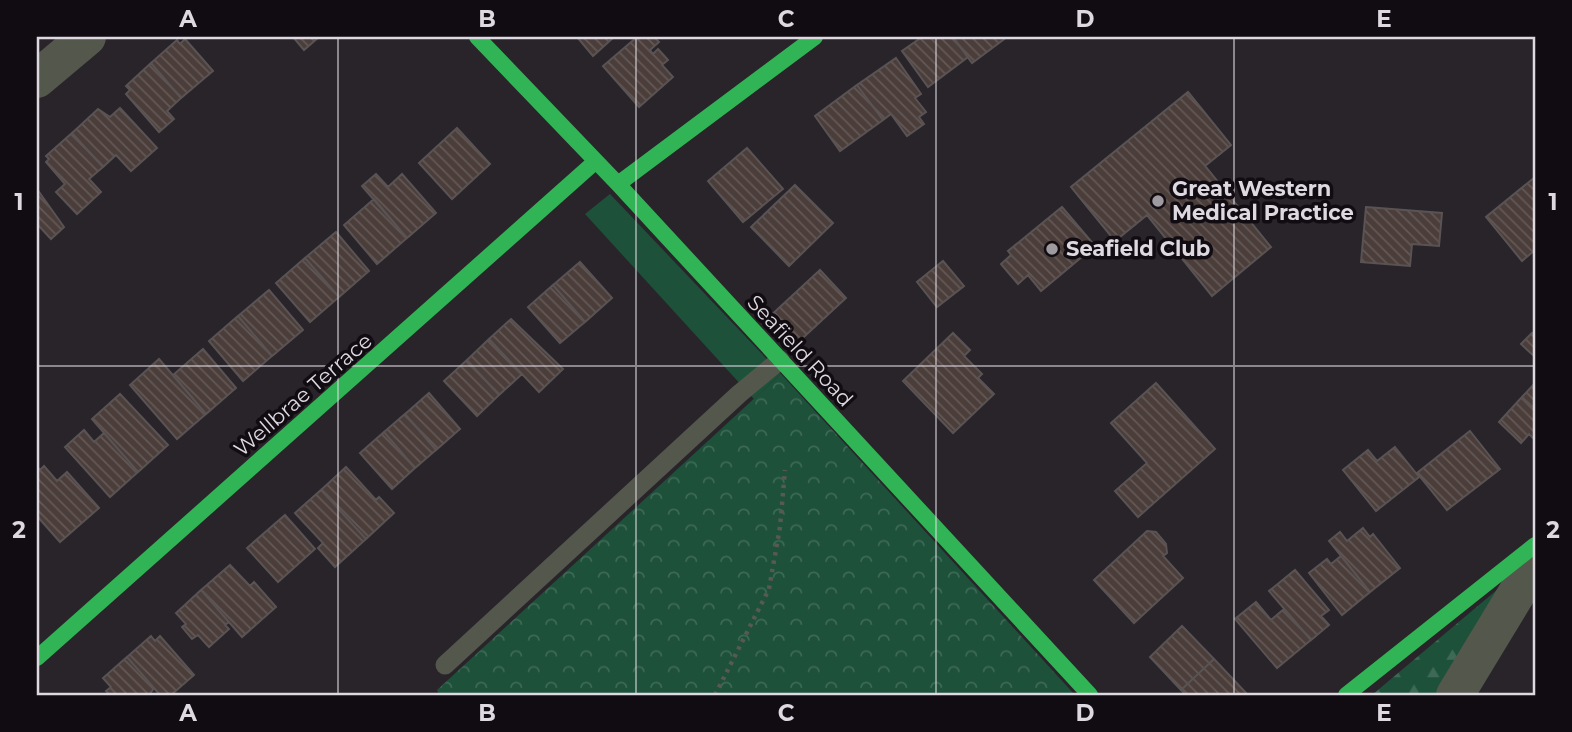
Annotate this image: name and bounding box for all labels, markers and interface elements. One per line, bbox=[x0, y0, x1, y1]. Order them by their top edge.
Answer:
text: A bbox=[178, 5, 197, 33]
text: B bbox=[478, 5, 496, 33]
text: C bbox=[778, 5, 795, 33]
text: D bbox=[1076, 5, 1095, 33]
text: E bbox=[1376, 5, 1392, 33]
place label: Great Western Medical Practice bbox=[1172, 176, 1354, 225]
text: 1 bbox=[14, 188, 24, 216]
text: 1 bbox=[1548, 188, 1558, 216]
marker: Great Western Medical Practice bbox=[1150, 193, 1166, 209]
place label: Seafield Club bbox=[1066, 236, 1210, 261]
marker: Seafield Club bbox=[1044, 241, 1060, 257]
street label: Seafield Road bbox=[742, 290, 858, 412]
street label: Wellbrae Terrace bbox=[229, 328, 377, 461]
text: 2 bbox=[12, 516, 26, 544]
text: 2 bbox=[1546, 516, 1560, 544]
text: A bbox=[178, 699, 197, 727]
text: B bbox=[478, 699, 496, 727]
text: C bbox=[778, 699, 795, 727]
text: D bbox=[1076, 699, 1095, 727]
text: E bbox=[1376, 699, 1392, 727]

